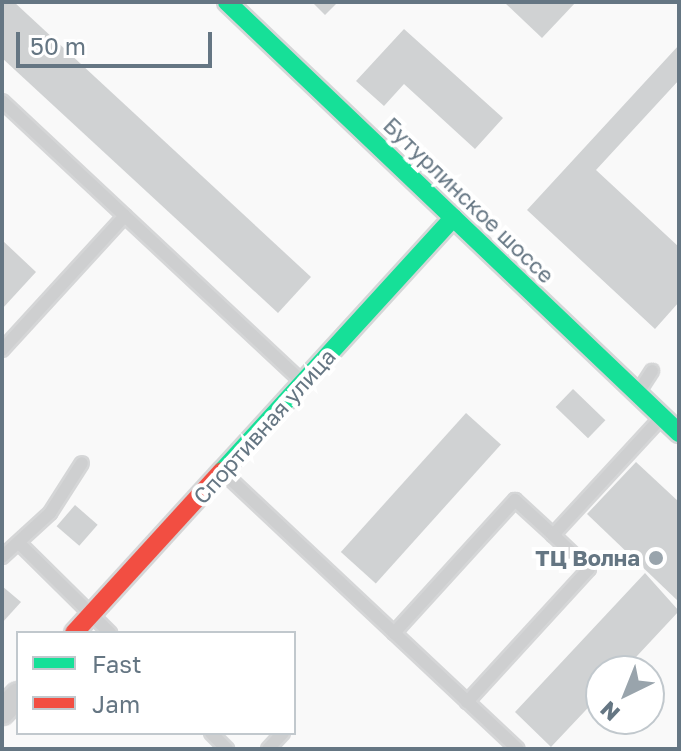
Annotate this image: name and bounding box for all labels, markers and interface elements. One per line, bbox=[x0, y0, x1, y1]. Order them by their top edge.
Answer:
scale bar bbox=[20, 16, 216, 66]
text: 50 m bbox=[30, 31, 86, 60]
street label: Бутурлинское шоссе bbox=[378, 112, 560, 288]
street label: Спортивная улица bbox=[187, 343, 341, 509]
place label: ТЦ Волна bbox=[535, 545, 640, 571]
marker: ТЦ Волна bbox=[647, 549, 665, 567]
legend bbox=[16, 631, 296, 735]
text: Fast bbox=[92, 649, 142, 678]
north arrow bbox=[585, 655, 665, 735]
text: Jam bbox=[92, 689, 140, 718]
text: N bbox=[594, 696, 625, 727]

